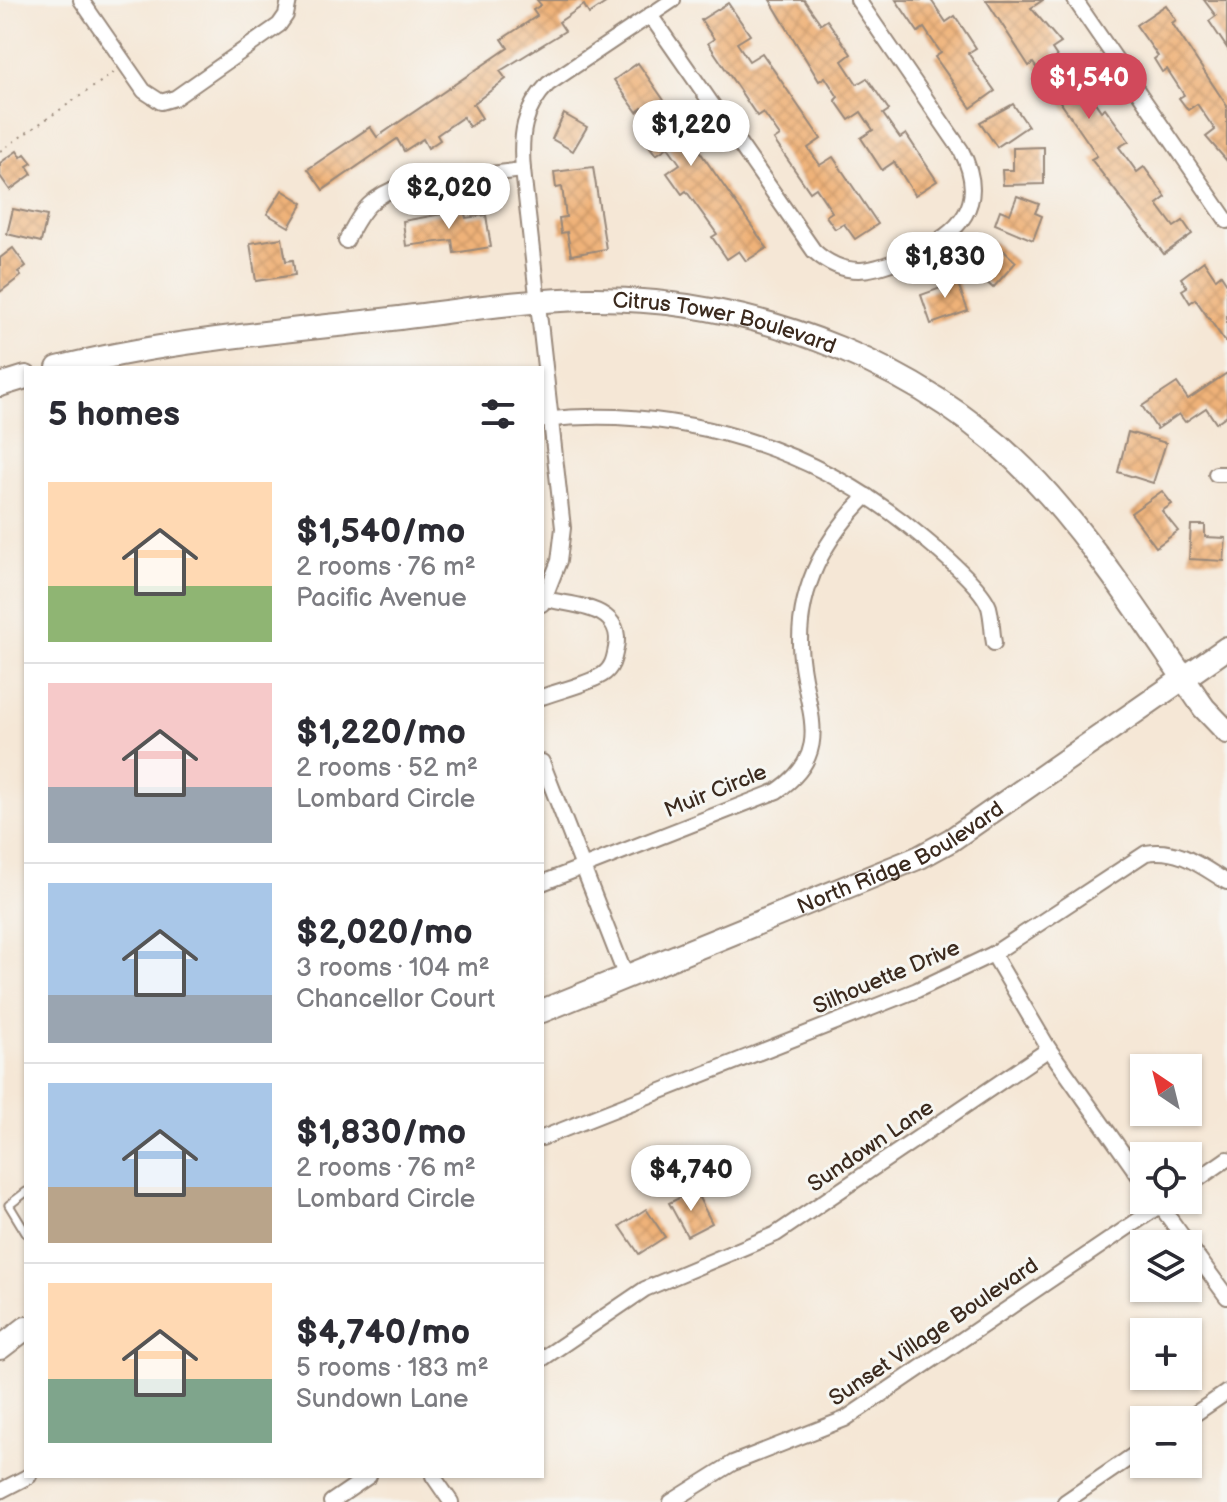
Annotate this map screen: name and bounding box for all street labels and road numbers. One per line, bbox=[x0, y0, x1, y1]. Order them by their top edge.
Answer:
street label: Citrus Tower Boulevard bbox=[612, 287, 840, 360]
street label: Muir Circle bbox=[660, 759, 771, 824]
street label: North Ridge Boulevard bbox=[793, 796, 1009, 921]
street label: Silhouette Drive bbox=[809, 934, 964, 1020]
street label: Sundown Lane bbox=[803, 1094, 939, 1198]
street label: Sunset Village Boulevard bbox=[824, 1252, 1044, 1412]

